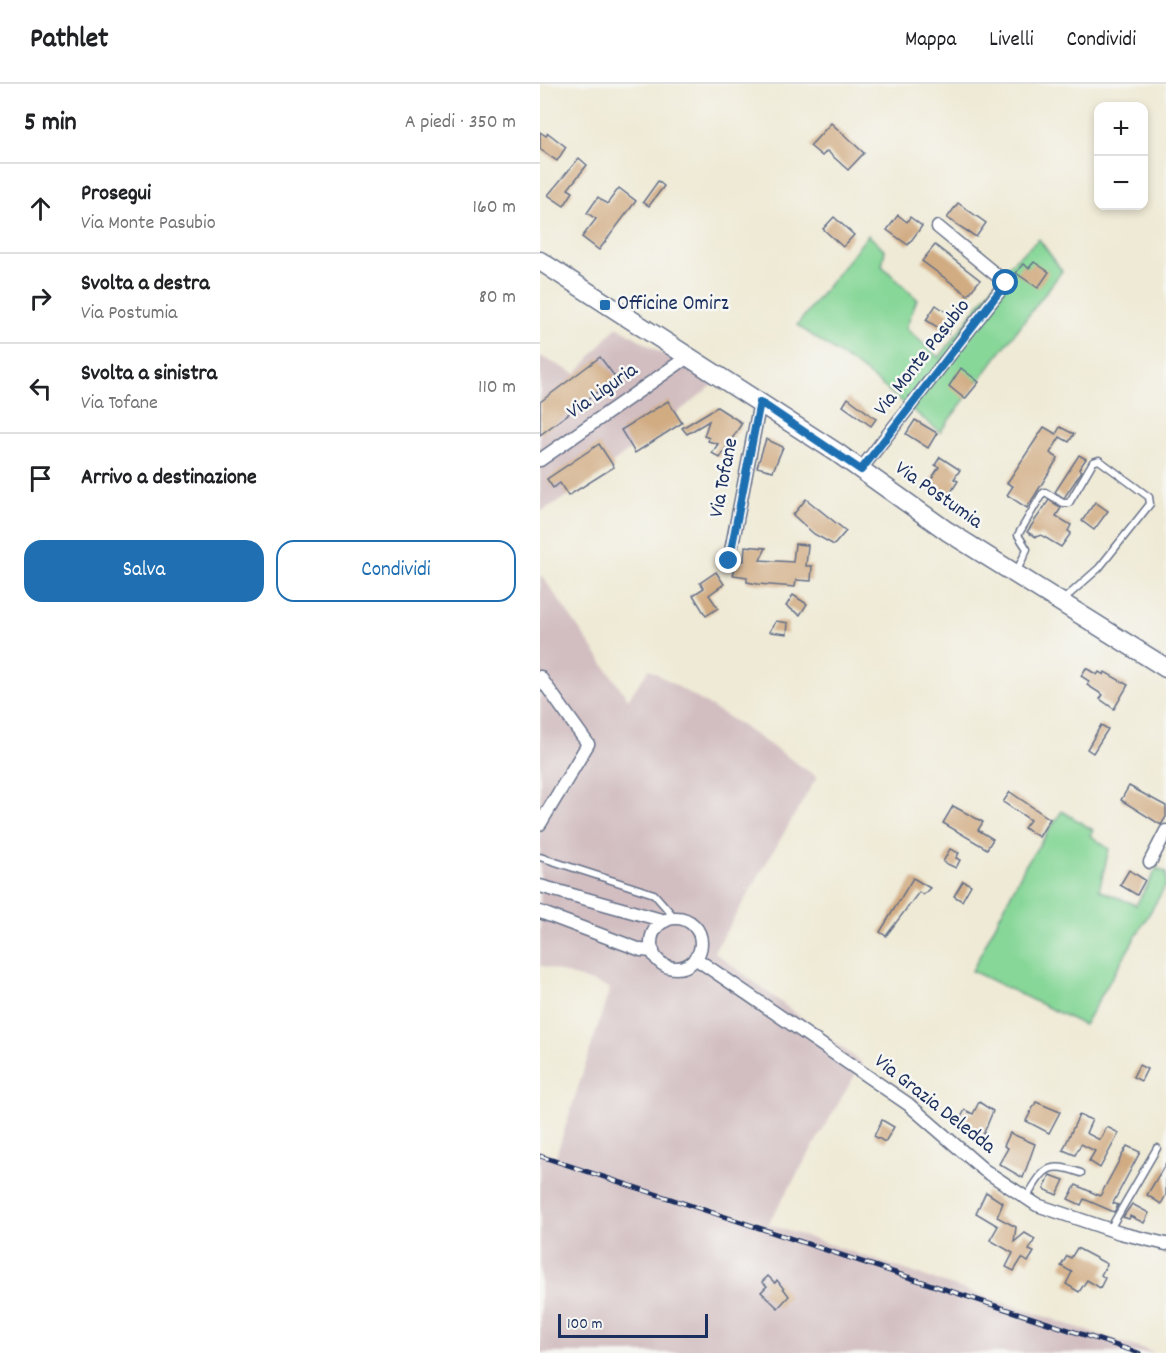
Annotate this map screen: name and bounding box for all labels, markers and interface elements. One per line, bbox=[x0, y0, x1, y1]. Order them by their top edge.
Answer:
text: Pathlet bbox=[30, 21, 108, 61]
text: Mappa bbox=[905, 26, 956, 56]
text: Livelli bbox=[989, 26, 1034, 56]
text: Condividi bbox=[1067, 26, 1136, 56]
map controls bbox=[1094, 102, 1148, 210]
button: + bbox=[1094, 102, 1148, 156]
text: 5 min bbox=[24, 105, 77, 142]
text: A piedi · 350 m bbox=[405, 109, 516, 137]
button: − bbox=[1094, 156, 1148, 210]
text: Prosegui bbox=[81, 179, 151, 210]
icon: ahead bbox=[24, 192, 57, 225]
text: 160 m bbox=[473, 194, 516, 222]
text: Via Monte Pasubio bbox=[81, 210, 216, 238]
text: Svolta a destra bbox=[81, 269, 210, 300]
route start bbox=[992, 269, 1018, 295]
icon: right bbox=[24, 282, 57, 315]
text: 80 m bbox=[479, 284, 516, 312]
place label: Officine Omirz bbox=[617, 290, 729, 320]
street label: Via Monte Pasubio bbox=[868, 293, 978, 423]
marker: Officine Omirz bbox=[598, 298, 612, 312]
text: Via Postumia bbox=[81, 300, 177, 328]
street label: Via Liguria bbox=[561, 356, 646, 427]
text: Svolta a sinistra bbox=[81, 359, 217, 390]
icon: left bbox=[24, 372, 57, 405]
text: 110 m bbox=[478, 374, 516, 402]
text: Via Tofane bbox=[81, 390, 158, 418]
street label: Via Tofane bbox=[703, 436, 747, 520]
street label: Via Postumia bbox=[888, 455, 989, 538]
icon: arrive bbox=[24, 462, 57, 495]
text: Arrivo a destinazione bbox=[81, 463, 257, 494]
button: Salva bbox=[24, 540, 264, 602]
button: Condividi bbox=[276, 540, 516, 602]
route end bbox=[715, 547, 741, 573]
street label: Via Grazia Deledda bbox=[867, 1048, 1002, 1163]
scale bar bbox=[558, 1311, 708, 1338]
text: 100 m bbox=[567, 1313, 603, 1336]

